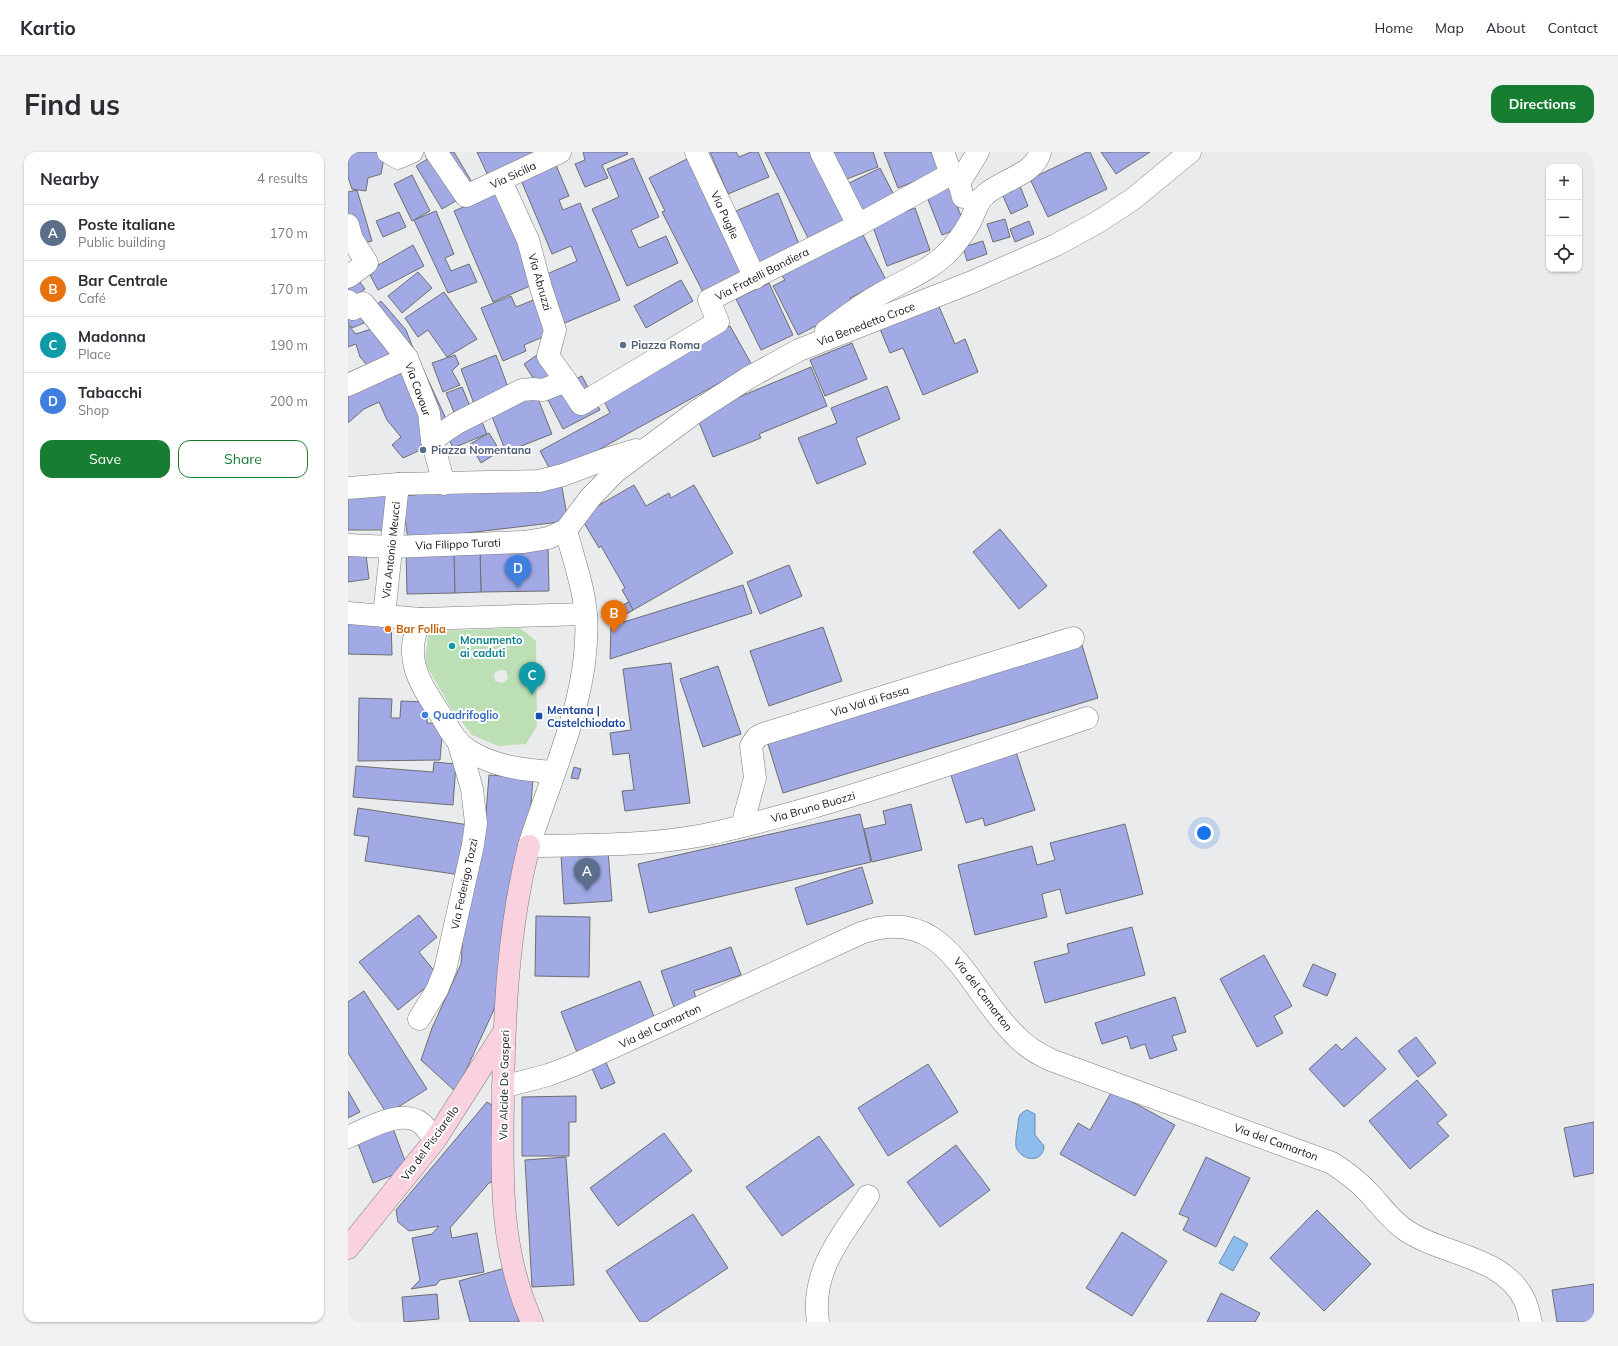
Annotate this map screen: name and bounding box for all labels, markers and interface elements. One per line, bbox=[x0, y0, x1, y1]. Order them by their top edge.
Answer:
text: Kartio bbox=[20, 16, 76, 40]
text: Home bbox=[1374, 19, 1413, 37]
text: Map bbox=[1435, 19, 1464, 37]
text: About bbox=[1486, 19, 1526, 37]
text: Contact bbox=[1548, 19, 1598, 37]
button: Directions bbox=[1491, 85, 1594, 123]
text: Find us bbox=[24, 87, 120, 122]
street label: Via Sicilia bbox=[488, 158, 538, 192]
map controls bbox=[1546, 164, 1582, 272]
button: + bbox=[1546, 164, 1582, 200]
text: Nearby bbox=[40, 168, 99, 189]
text: 4 results bbox=[257, 170, 308, 186]
street label: Via Puglie bbox=[708, 189, 742, 241]
button: − bbox=[1546, 200, 1582, 236]
text: Poste italiane bbox=[78, 215, 175, 234]
text: A bbox=[48, 225, 58, 241]
text: 170 m bbox=[270, 225, 308, 241]
text: Public building bbox=[78, 234, 166, 250]
button: locate bbox=[1546, 236, 1582, 272]
street label: Via Fratelli Bandiera bbox=[713, 244, 811, 304]
street label: Via Abruzzi bbox=[525, 252, 555, 312]
text: Bar Centrale bbox=[78, 271, 168, 290]
text: B bbox=[49, 281, 57, 297]
text: 170 m bbox=[270, 281, 308, 297]
text: Café bbox=[78, 290, 106, 306]
street label: Via Benedetto Croce bbox=[815, 299, 917, 349]
text: Madonna bbox=[78, 327, 146, 346]
text: C bbox=[49, 337, 57, 353]
text: 190 m bbox=[270, 337, 308, 353]
place label: Piazza Roma bbox=[631, 338, 700, 352]
marker: Piazza Roma bbox=[618, 340, 628, 350]
text: Place bbox=[78, 346, 111, 362]
street label: Via Cavour bbox=[402, 360, 434, 418]
text: Tabacchi bbox=[78, 383, 142, 402]
text: D bbox=[48, 393, 58, 409]
text: 200 m bbox=[270, 393, 308, 409]
text: Shop bbox=[78, 402, 109, 418]
button: Save bbox=[40, 440, 170, 478]
button: Share bbox=[178, 440, 308, 478]
place label: Piazza Nomentana bbox=[431, 443, 531, 457]
marker: Piazza Nomentana bbox=[418, 445, 428, 455]
street label: Via Antonio Meucci bbox=[379, 501, 403, 599]
street label: Via Filippo Turati bbox=[415, 536, 501, 552]
pin: D bbox=[505, 555, 531, 588]
pin: B bbox=[601, 600, 627, 633]
place label: Bar Follia bbox=[396, 622, 446, 636]
marker: Bar Follia bbox=[383, 624, 393, 634]
place label: Monumento ai caduti bbox=[460, 633, 523, 660]
marker: Monumento ai caduti bbox=[447, 641, 457, 651]
pin: C bbox=[519, 662, 545, 695]
street label: Via Val di Fassa bbox=[829, 682, 911, 720]
place label: Mentana | Castelchiodato bbox=[547, 703, 626, 730]
place label: Quadrifoglio bbox=[433, 708, 499, 722]
marker: Quadrifoglio bbox=[420, 710, 430, 720]
marker: Mentana | Castelchiodato bbox=[534, 711, 544, 721]
street label: Via Bruno Buozzi bbox=[769, 788, 857, 826]
your location bbox=[1194, 823, 1214, 843]
street label: Via Federigo Tozzi bbox=[448, 837, 480, 931]
pin: A bbox=[574, 858, 600, 891]
street label: Via del Camarton bbox=[951, 954, 1015, 1034]
street label: Via del Camarton bbox=[617, 1001, 703, 1051]
street label: Via Alcide De Gasperi bbox=[496, 1030, 512, 1140]
street label: Via del Pisciarello bbox=[398, 1103, 462, 1183]
street label: Via del Camarton bbox=[1232, 1120, 1320, 1164]

